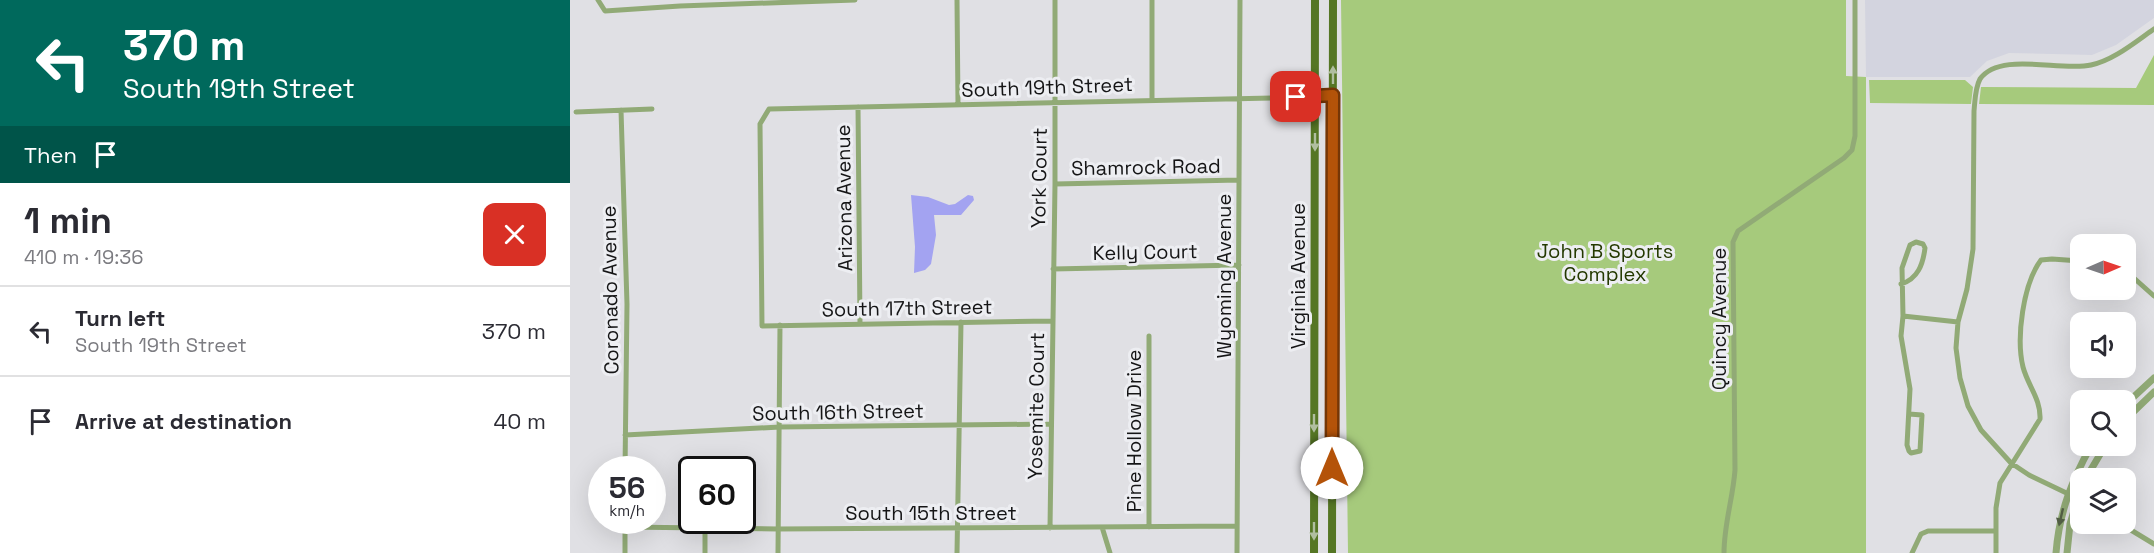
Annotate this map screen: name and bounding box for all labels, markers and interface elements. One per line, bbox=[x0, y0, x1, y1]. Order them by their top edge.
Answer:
text: 370 m bbox=[123, 19, 245, 72]
icon: left bbox=[24, 24, 102, 102]
one-way arrow bbox=[1328, 65, 1338, 84]
text: South 19th Street bbox=[123, 71, 355, 106]
street label: South 19th Street bbox=[961, 71, 1133, 103]
pin bbox=[1270, 71, 1321, 122]
icon: arrive bbox=[1279, 80, 1312, 113]
street label: Arizona Avenue bbox=[830, 124, 858, 272]
street label: York Court bbox=[1025, 128, 1053, 228]
one-way arrow bbox=[1310, 133, 1320, 152]
icon: arrive bbox=[89, 138, 122, 171]
text: Then bbox=[24, 141, 77, 169]
street label: Shamrock Road bbox=[1071, 153, 1221, 181]
street label: Wyoming Avenue bbox=[1211, 194, 1237, 358]
text: 1 min bbox=[24, 198, 112, 244]
button: close bbox=[483, 203, 546, 266]
street label: Virginia Avenue bbox=[1285, 203, 1311, 349]
street label: Coronado Avenue bbox=[596, 205, 624, 375]
north arrow bbox=[2070, 234, 2136, 300]
map controls bbox=[2070, 234, 2136, 534]
street label: Kelly Court bbox=[1092, 238, 1198, 266]
park label: John B Sports Complex bbox=[1537, 238, 1673, 287]
text: 410 m · 19:36 bbox=[24, 244, 144, 270]
street label: Quincy Avenue bbox=[1706, 248, 1732, 390]
street label: South 17th Street bbox=[821, 294, 993, 322]
text: Turn left bbox=[75, 304, 165, 332]
button: sound bbox=[2070, 312, 2136, 378]
icon: left bbox=[24, 315, 57, 348]
text: 370 m bbox=[482, 317, 546, 345]
text: South 19th Street bbox=[75, 332, 247, 358]
street label: Yosemite Court bbox=[1022, 332, 1050, 480]
street label: Pine Hollow Drive bbox=[1121, 350, 1147, 512]
button: search bbox=[2070, 390, 2136, 456]
street label: South 16th Street bbox=[752, 398, 924, 426]
icon: arrive bbox=[24, 405, 57, 438]
text: Arrive at destination bbox=[75, 407, 292, 435]
text: 40 m bbox=[494, 407, 546, 435]
one-way arrow bbox=[1309, 413, 1319, 432]
position arrow bbox=[1300, 436, 1364, 500]
speed limit sign: 60 bbox=[678, 456, 756, 534]
text: 56 bbox=[609, 468, 645, 507]
button: layers bbox=[2070, 468, 2136, 534]
street label: South 15th Street bbox=[845, 500, 1017, 526]
text: km/h bbox=[609, 501, 645, 520]
one-way arrow bbox=[2056, 508, 2066, 526]
one-way arrow bbox=[1309, 522, 1319, 541]

